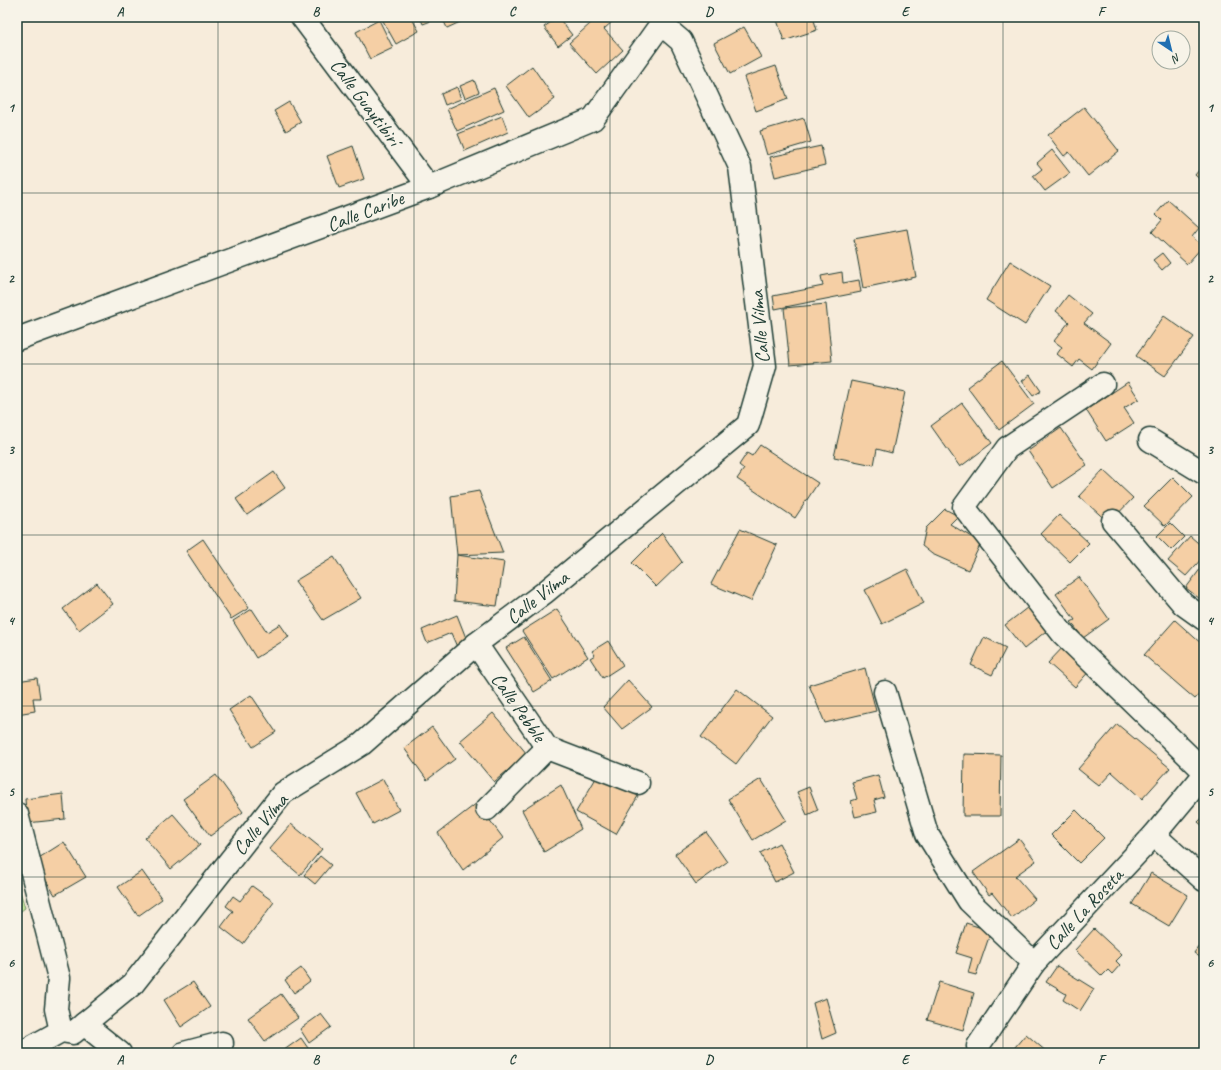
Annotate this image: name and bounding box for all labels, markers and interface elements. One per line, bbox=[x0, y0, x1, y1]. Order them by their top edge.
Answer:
text: A bbox=[117, 4, 125, 20]
text: B bbox=[313, 4, 321, 20]
text: C bbox=[509, 4, 517, 20]
text: D bbox=[705, 4, 714, 20]
text: E bbox=[902, 4, 911, 20]
text: F bbox=[1098, 4, 1107, 20]
north arrow bbox=[1151, 30, 1191, 70]
text: N bbox=[1168, 51, 1184, 67]
street label: Calle Guaytibirí bbox=[325, 54, 409, 154]
text: 1 bbox=[8, 100, 16, 116]
text: 1 bbox=[1207, 100, 1215, 116]
street label: Calle Caribe bbox=[323, 185, 409, 238]
text: 2 bbox=[8, 271, 15, 287]
text: 2 bbox=[1207, 271, 1214, 287]
street label: Calle Vilma bbox=[744, 288, 775, 364]
text: 3 bbox=[8, 442, 15, 458]
text: 3 bbox=[1207, 442, 1214, 458]
street label: Calle Vilma bbox=[501, 564, 575, 630]
text: 4 bbox=[8, 613, 16, 629]
text: 4 bbox=[1207, 613, 1215, 629]
street label: Calle Pebble bbox=[486, 668, 552, 748]
text: 5 bbox=[8, 784, 15, 800]
text: 5 bbox=[1207, 784, 1214, 800]
street label: Calle Vilma bbox=[227, 787, 294, 860]
street label: Calle La Roseta bbox=[1040, 862, 1130, 955]
text: 6 bbox=[8, 955, 15, 971]
text: 6 bbox=[1207, 955, 1214, 971]
text: A bbox=[117, 1052, 125, 1068]
text: B bbox=[313, 1052, 321, 1068]
text: C bbox=[509, 1052, 517, 1068]
text: D bbox=[705, 1052, 714, 1068]
text: E bbox=[902, 1052, 911, 1068]
text: F bbox=[1098, 1052, 1107, 1068]

